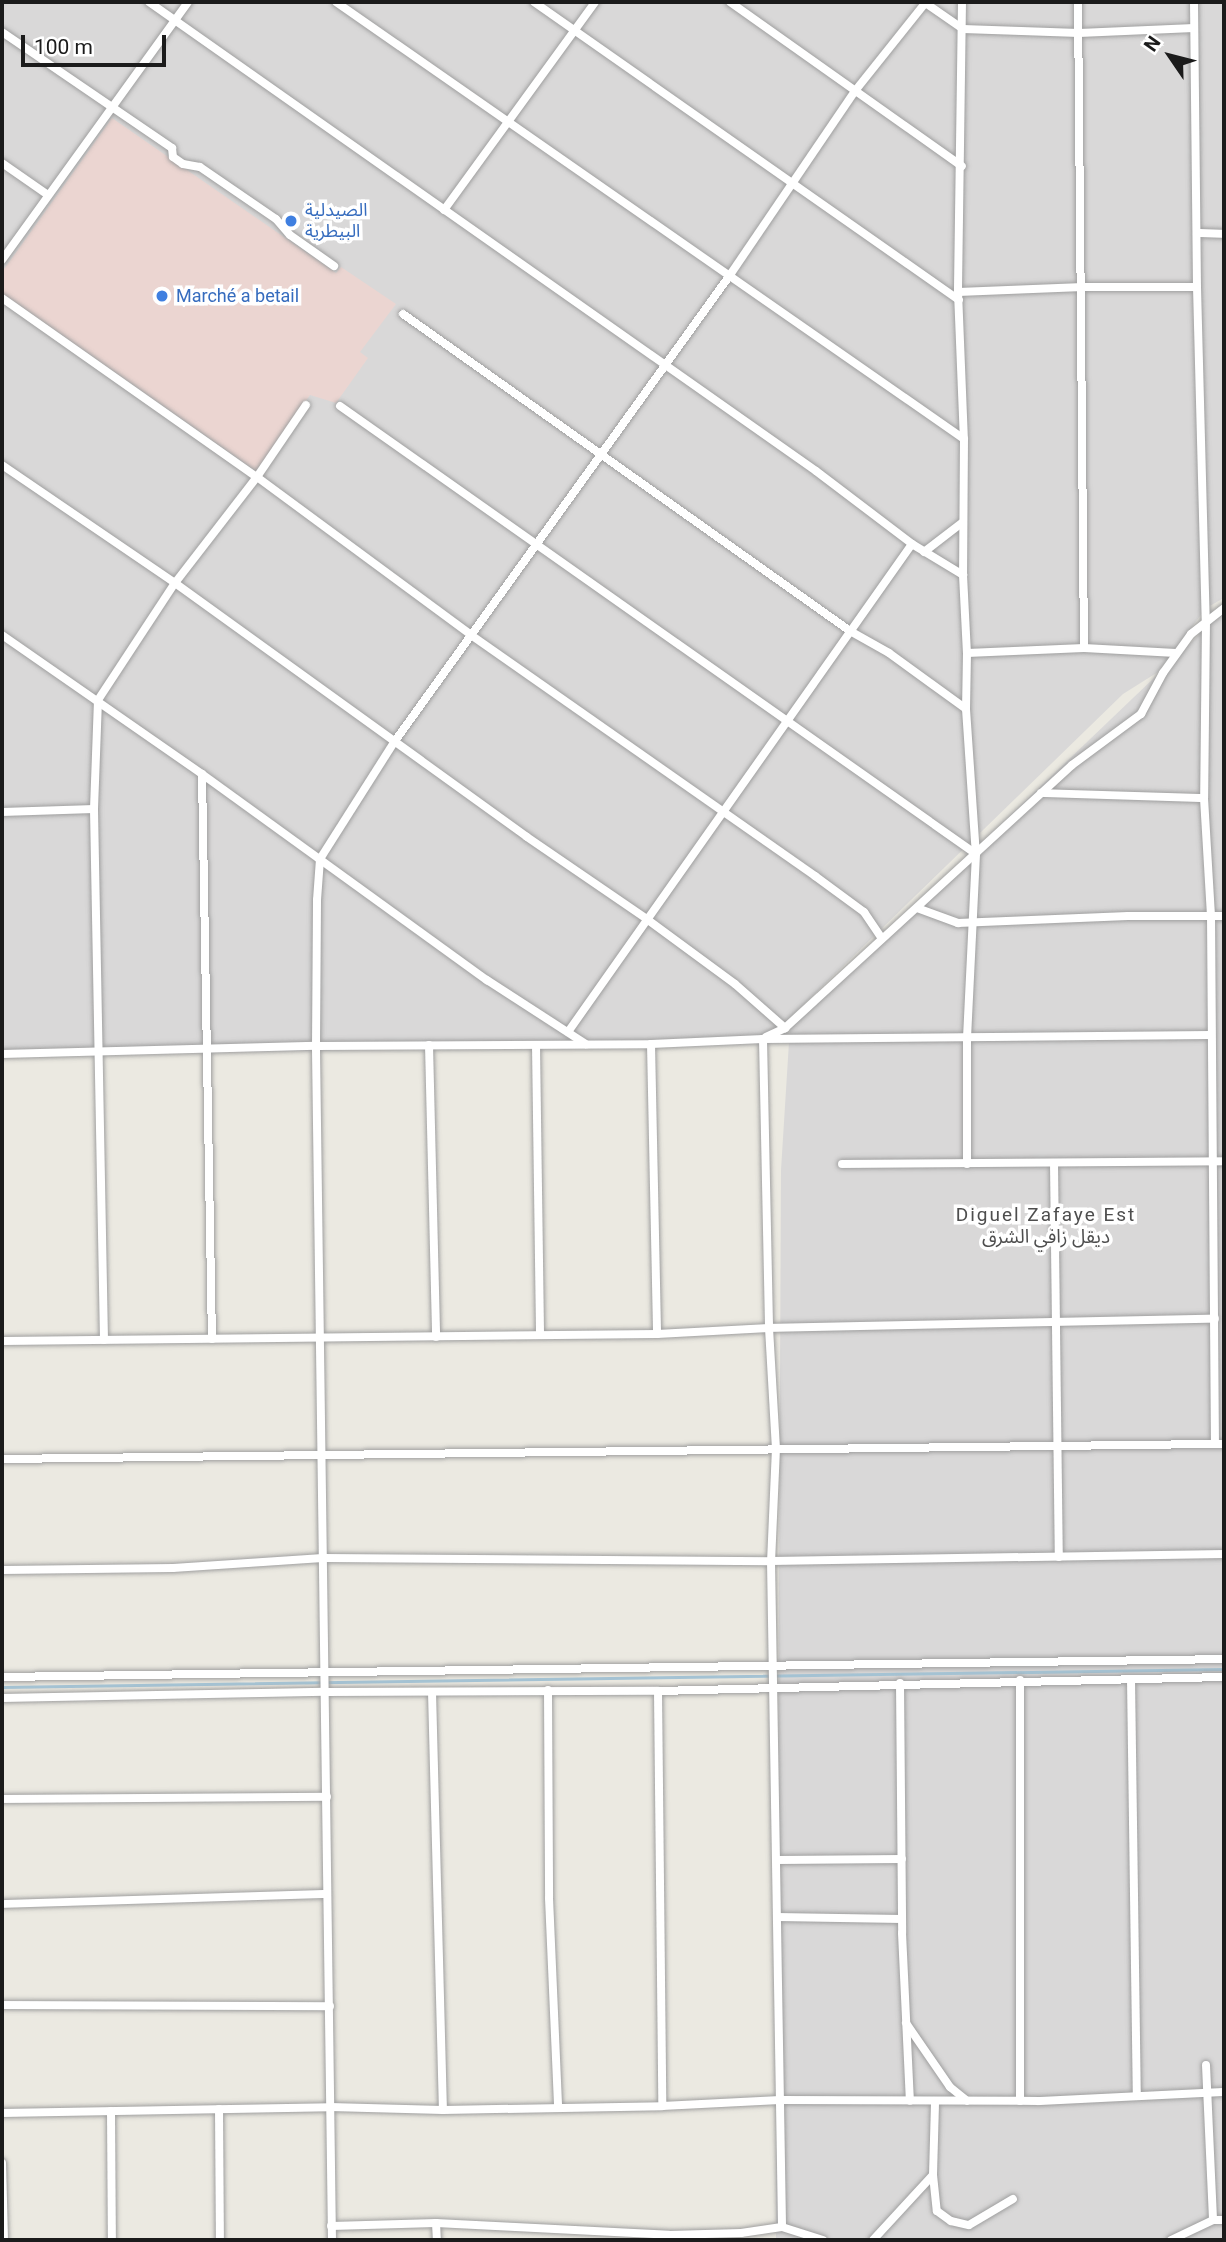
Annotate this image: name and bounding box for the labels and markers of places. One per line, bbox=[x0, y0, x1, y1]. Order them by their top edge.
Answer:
place label: الصيدلية البيطرية bbox=[305, 200, 367, 242]
marker: الصيدلية البيطرية bbox=[283, 213, 299, 229]
place label: Marché a betail bbox=[176, 285, 299, 307]
marker: Marché a betail bbox=[154, 288, 170, 304]

